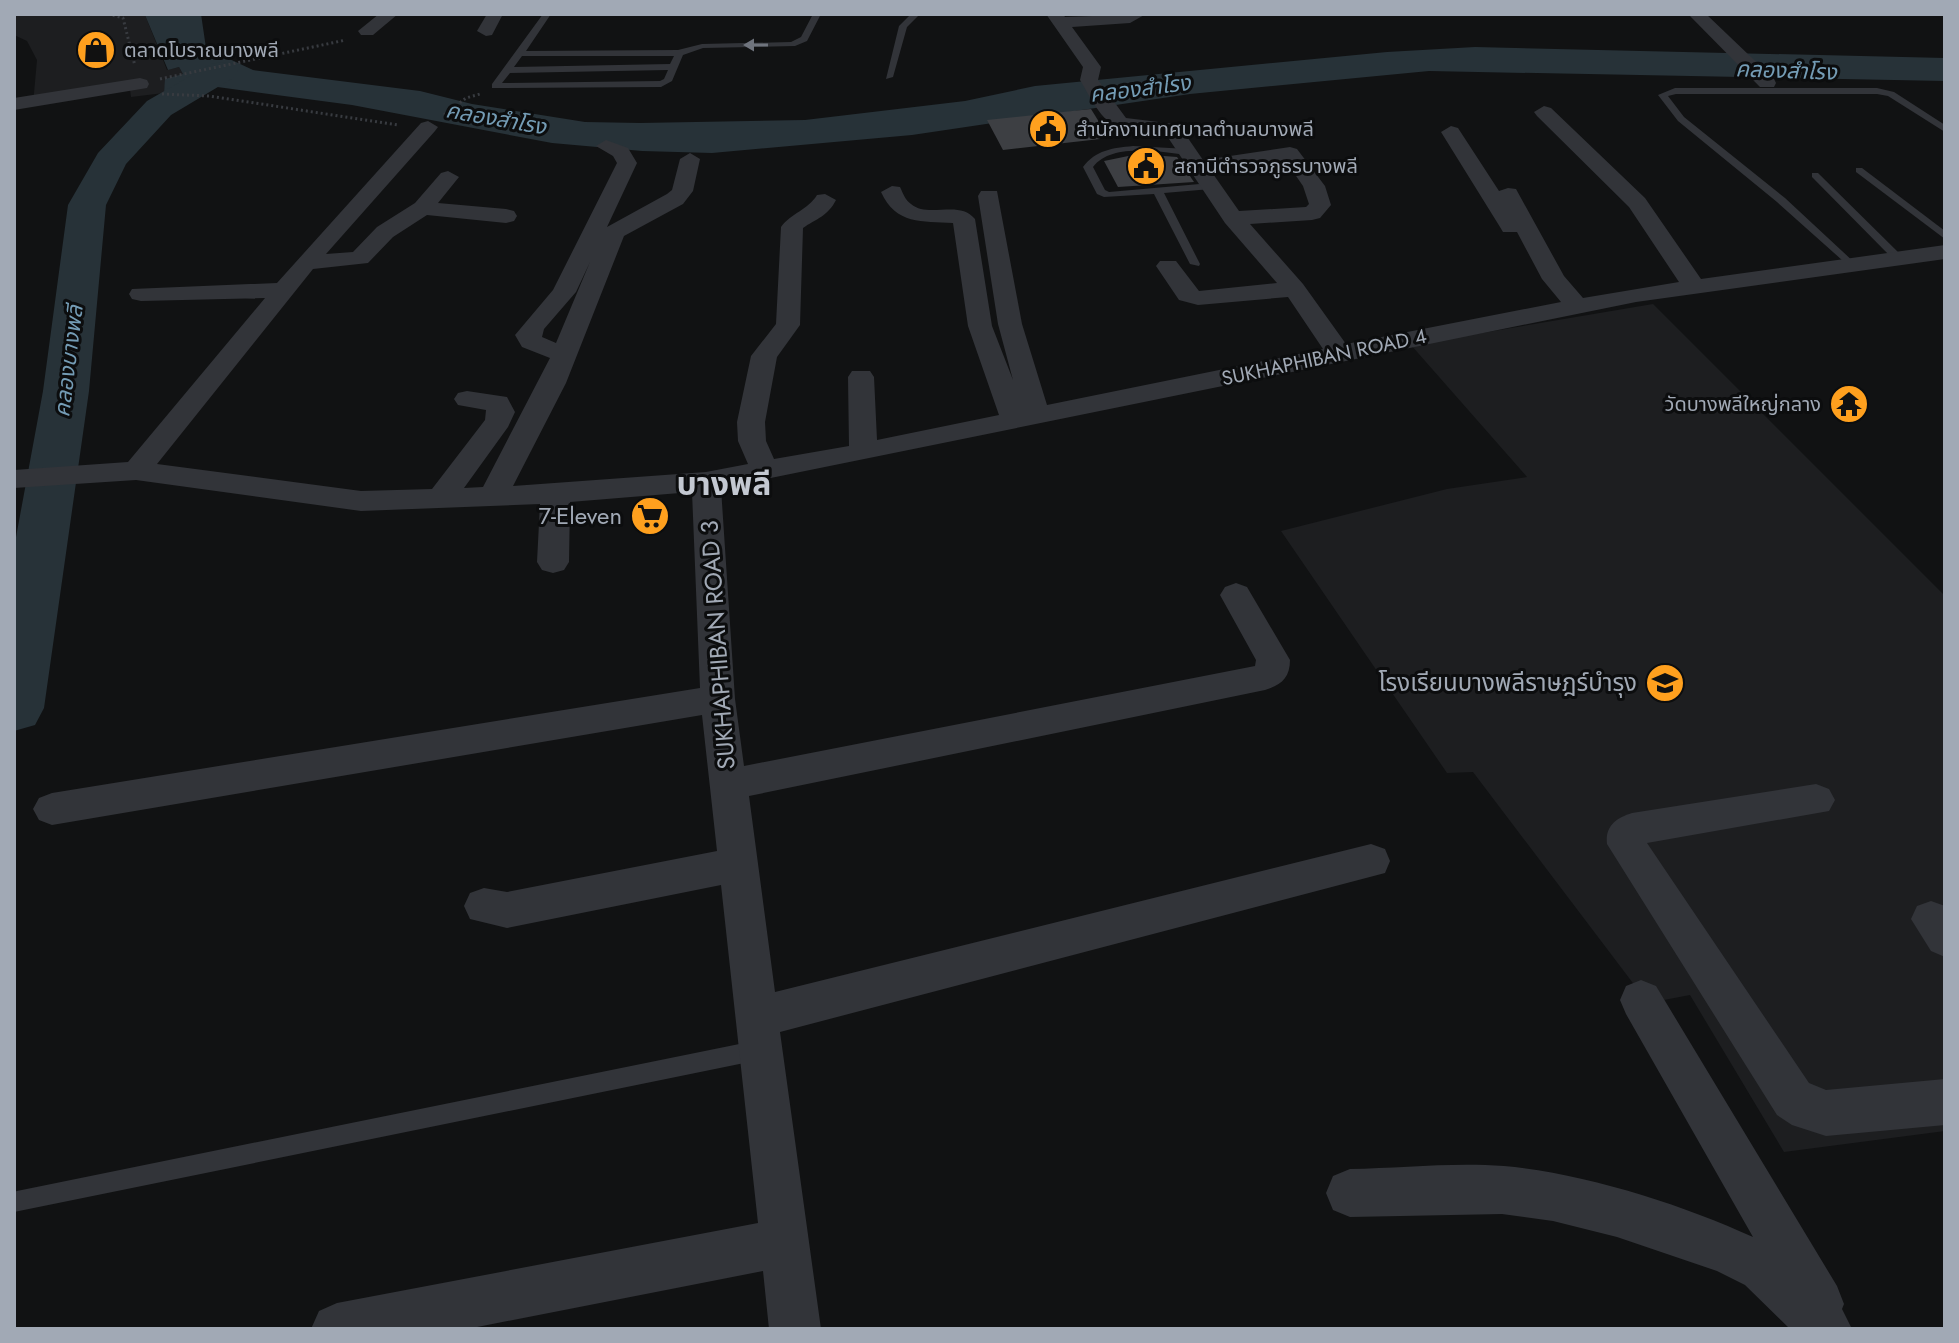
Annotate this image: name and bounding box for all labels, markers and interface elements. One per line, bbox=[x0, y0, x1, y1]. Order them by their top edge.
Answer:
shop icon: ตลาดโบราณบางพลี bbox=[75, 29, 117, 71]
place label: ตลาดโบราณบางพลี bbox=[124, 36, 279, 65]
one-way arrow bbox=[743, 39, 768, 52]
water label: คลองสำโรง bbox=[1735, 52, 1838, 88]
water label: คลองสำโรง bbox=[1088, 66, 1193, 110]
water label: คลองสำโรง bbox=[443, 93, 550, 143]
public building icon: สำนักงานเทศบาลตำบลบางพลี bbox=[1027, 108, 1069, 150]
place label: สำนักงานเทศบาลตำบลบางพลี bbox=[1076, 115, 1314, 144]
public building icon: สถานีตำรวจภูธรบางพลี bbox=[1125, 145, 1167, 187]
place label: สถานีตำรวจภูธรบางพลี bbox=[1174, 152, 1358, 181]
water label: คลองบางพลี bbox=[45, 300, 91, 419]
street label: SUKHAPHIBAN ROAD 4 bbox=[1219, 322, 1430, 393]
temple icon: วัดบางพลีใหญ่กลาง bbox=[1828, 383, 1870, 425]
place label: วัดบางพลีใหญ่กลาง bbox=[1665, 390, 1821, 419]
district label: บางพลี bbox=[677, 461, 771, 507]
supermarket icon: 7-Eleven bbox=[629, 495, 671, 537]
place label: 7-Eleven bbox=[538, 498, 622, 533]
street label: SUKHAPHIBAN ROAD 3 bbox=[691, 519, 744, 771]
school or university icon: โรงเรียนบางพลีราษฎร์บำรุง bbox=[1644, 662, 1686, 704]
place label: โรงเรียนบางพลีราษฎร์บำรุง bbox=[1378, 665, 1637, 700]

